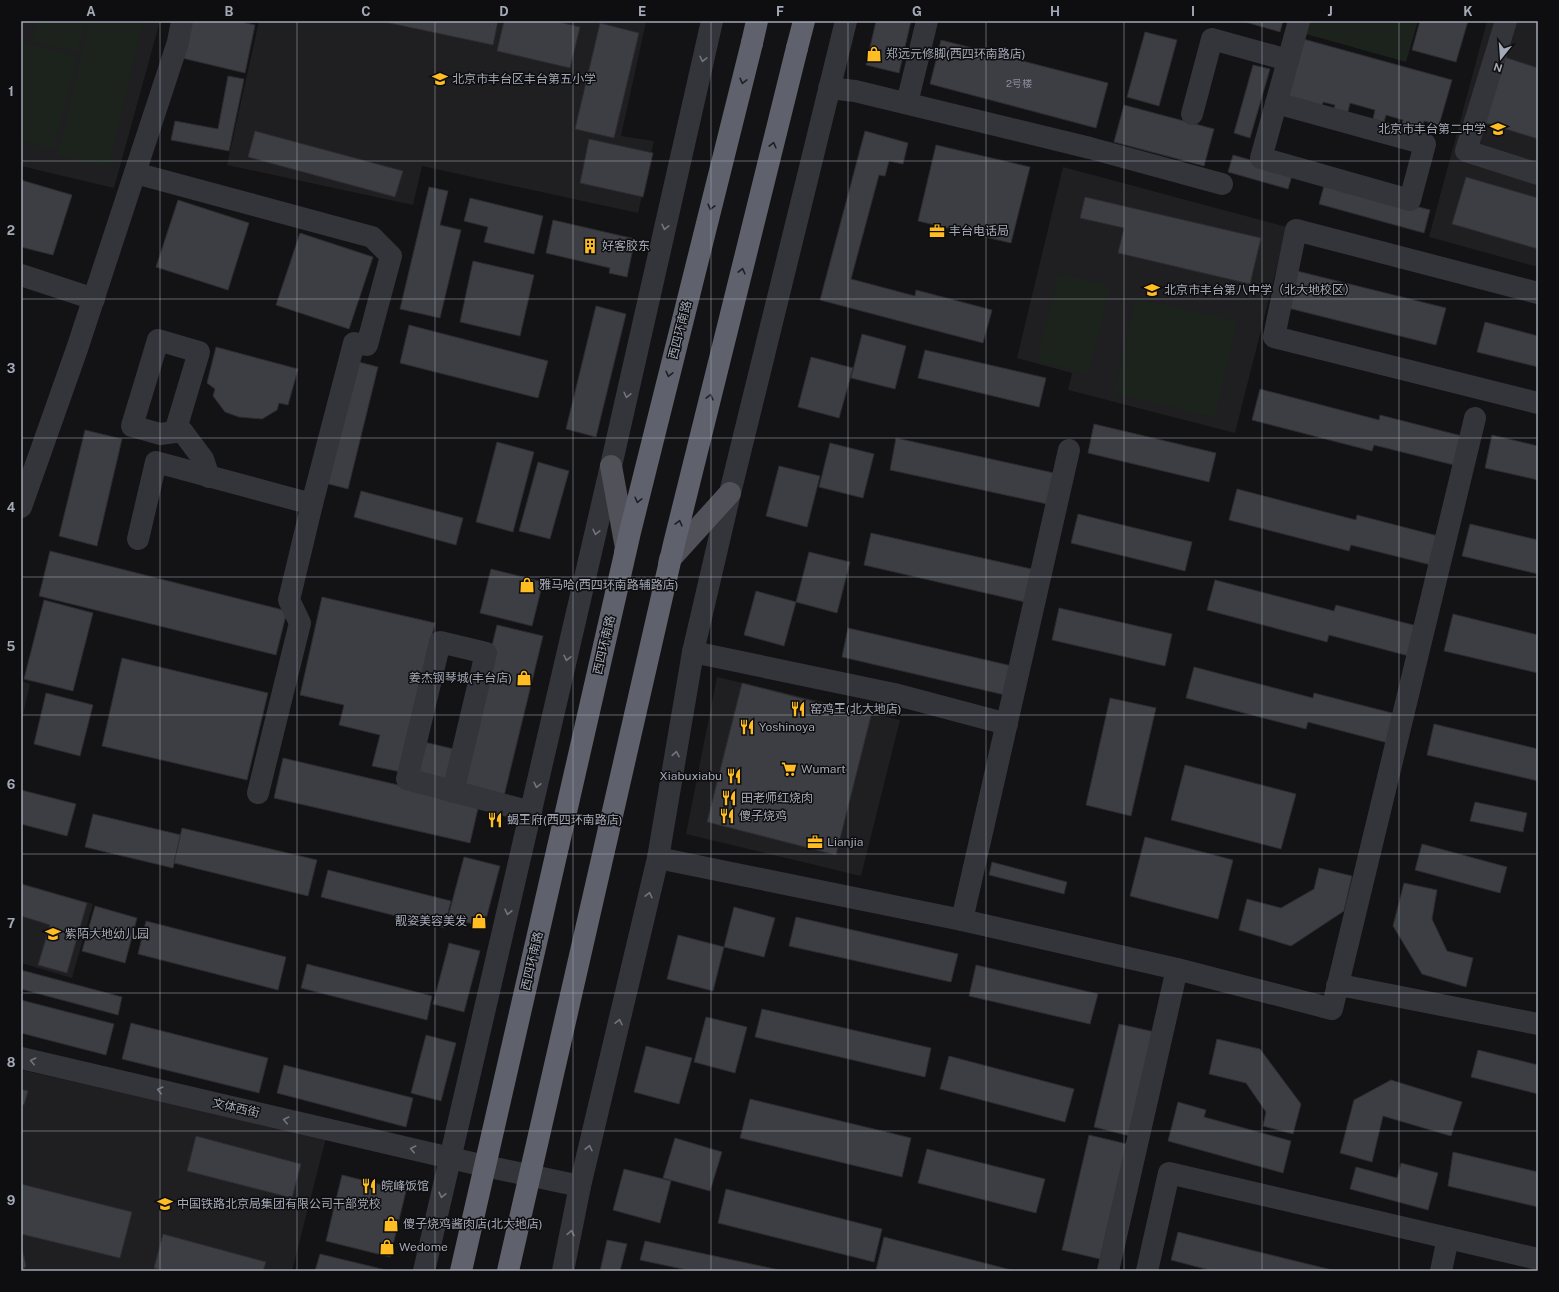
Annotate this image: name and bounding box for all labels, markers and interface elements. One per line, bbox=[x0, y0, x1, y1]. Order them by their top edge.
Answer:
text: A bbox=[86, 4, 96, 19]
text: B bbox=[225, 4, 234, 19]
text: C bbox=[361, 4, 371, 19]
text: D bbox=[499, 4, 509, 19]
text: E bbox=[638, 4, 646, 19]
text: F bbox=[776, 4, 784, 19]
text: G bbox=[912, 4, 922, 19]
text: H bbox=[1050, 4, 1060, 19]
text: I bbox=[1191, 4, 1195, 19]
text: J bbox=[1327, 4, 1333, 19]
text: K bbox=[1463, 4, 1473, 19]
north arrow bbox=[1481, 38, 1521, 78]
shop icon: 郑远元修脚(西四环南路店) bbox=[865, 45, 883, 63]
place label: 郑远元修脚(西四环南路店) bbox=[886, 47, 1025, 61]
one-way arrow bbox=[699, 56, 707, 62]
text: N bbox=[1492, 61, 1504, 75]
school or university icon: 北京市丰台区丰台第五小学 bbox=[431, 70, 449, 88]
place label: 北京市丰台区丰台第五小学 bbox=[452, 72, 596, 86]
house number: 2号楼 bbox=[1006, 77, 1032, 89]
one-way arrow bbox=[739, 78, 747, 84]
text: 1 bbox=[8, 84, 14, 99]
school or university icon: 北京市丰台第二中学 bbox=[1489, 120, 1507, 138]
place label: 北京市丰台第二中学 bbox=[1378, 122, 1486, 136]
one-way arrow bbox=[769, 142, 777, 148]
one-way arrow bbox=[707, 203, 716, 210]
office icon: 丰台电话局 bbox=[928, 222, 946, 240]
text: 2 bbox=[7, 223, 15, 238]
one-way arrow bbox=[661, 223, 670, 230]
place label: 丰台电话局 bbox=[949, 224, 1009, 238]
building icon: 好客胶东 bbox=[581, 237, 599, 255]
place label: 好客胶东 bbox=[602, 239, 650, 253]
one-way arrow bbox=[737, 268, 746, 275]
school or university icon: 北京市丰台第八中学（北大地校区） bbox=[1143, 281, 1161, 299]
place label: 北京市丰台第八中学（北大地校区） bbox=[1164, 283, 1356, 297]
street label: 西四环南路 bbox=[666, 299, 694, 361]
text: 3 bbox=[7, 361, 16, 376]
one-way arrow bbox=[666, 371, 674, 377]
one-way arrow bbox=[624, 391, 632, 398]
one-way arrow bbox=[706, 394, 714, 400]
one-way arrow bbox=[634, 496, 643, 503]
text: 4 bbox=[7, 500, 16, 515]
one-way arrow bbox=[674, 520, 683, 527]
one-way arrow bbox=[592, 529, 600, 535]
shop icon: 雅马哈(西四环南路辅路店) bbox=[518, 576, 536, 594]
place label: 雅马哈(西四环南路辅路店) bbox=[539, 578, 678, 592]
street label: 西四环南路 bbox=[590, 614, 618, 676]
text: 5 bbox=[7, 639, 16, 654]
one-way arrow bbox=[563, 655, 571, 662]
shop icon: 姜杰钢琴城(丰台店) bbox=[515, 669, 533, 687]
place label: 姜杰钢琴城(丰台店) bbox=[409, 671, 512, 685]
restaurant icon: 窑鸡王(北大地店) bbox=[789, 700, 807, 718]
place label: 窑鸡王(北大地店) bbox=[810, 702, 901, 716]
restaurant icon: Yoshinoya bbox=[738, 718, 756, 736]
place label: Yoshinoya bbox=[759, 720, 815, 734]
one-way arrow bbox=[671, 751, 679, 757]
supermarket icon: Wumart bbox=[780, 760, 798, 778]
place label: Wumart bbox=[801, 762, 846, 776]
restaurant icon: Xiabuxiabu bbox=[725, 767, 743, 785]
place label: Xiabuxiabu bbox=[660, 769, 722, 783]
text: 6 bbox=[7, 777, 16, 792]
one-way arrow bbox=[534, 782, 542, 788]
restaurant icon: 田老师红烧肉 bbox=[720, 789, 738, 807]
place label: 田老师红烧肉 bbox=[741, 791, 813, 805]
restaurant icon: 傻子烧鸡 bbox=[718, 807, 736, 825]
place label: 傻子烧鸡 bbox=[739, 809, 787, 823]
restaurant icon: 蝎王府(西四环南路店) bbox=[486, 811, 504, 829]
place label: 蝎王府(西四环南路店) bbox=[507, 813, 622, 827]
office icon: Lianjia bbox=[806, 833, 824, 851]
place label: Lianjia bbox=[827, 835, 863, 849]
one-way arrow bbox=[645, 892, 653, 898]
one-way arrow bbox=[504, 908, 513, 915]
shop icon: 靓姿美容美发 bbox=[470, 912, 488, 930]
place label: 靓姿美容美发 bbox=[395, 914, 467, 928]
text: 7 bbox=[7, 916, 15, 931]
school or university icon: 紫陌大地幼儿园 bbox=[44, 925, 62, 943]
place label: 紫陌大地幼儿园 bbox=[65, 927, 149, 941]
street label: 西四环南路 bbox=[518, 930, 546, 992]
one-way arrow bbox=[615, 1018, 623, 1025]
text: 8 bbox=[7, 1055, 16, 1070]
one-way arrow bbox=[30, 1058, 36, 1066]
one-way arrow bbox=[157, 1087, 163, 1095]
street label: 文体西街 bbox=[211, 1096, 261, 1120]
one-way arrow bbox=[283, 1116, 290, 1124]
one-way arrow bbox=[410, 1145, 416, 1153]
one-way arrow bbox=[584, 1145, 593, 1152]
restaurant icon: 皖峰饭馆 bbox=[360, 1177, 378, 1195]
place label: 皖峰饭馆 bbox=[381, 1179, 429, 1193]
one-way arrow bbox=[439, 1192, 447, 1199]
text: 9 bbox=[7, 1193, 15, 1208]
school or university icon: 中国铁路北京局集团有限公司干部党校 bbox=[156, 1195, 174, 1213]
place label: 中国铁路北京局集团有限公司干部党校 bbox=[177, 1197, 381, 1211]
shop icon: 傻子烧鸡酱肉店(北大地店) bbox=[382, 1215, 400, 1233]
place label: 傻子烧鸡酱肉店(北大地店) bbox=[403, 1217, 542, 1231]
one-way arrow bbox=[566, 1230, 574, 1236]
shop icon: Wedome bbox=[378, 1238, 396, 1256]
place label: Wedome bbox=[399, 1240, 448, 1254]

